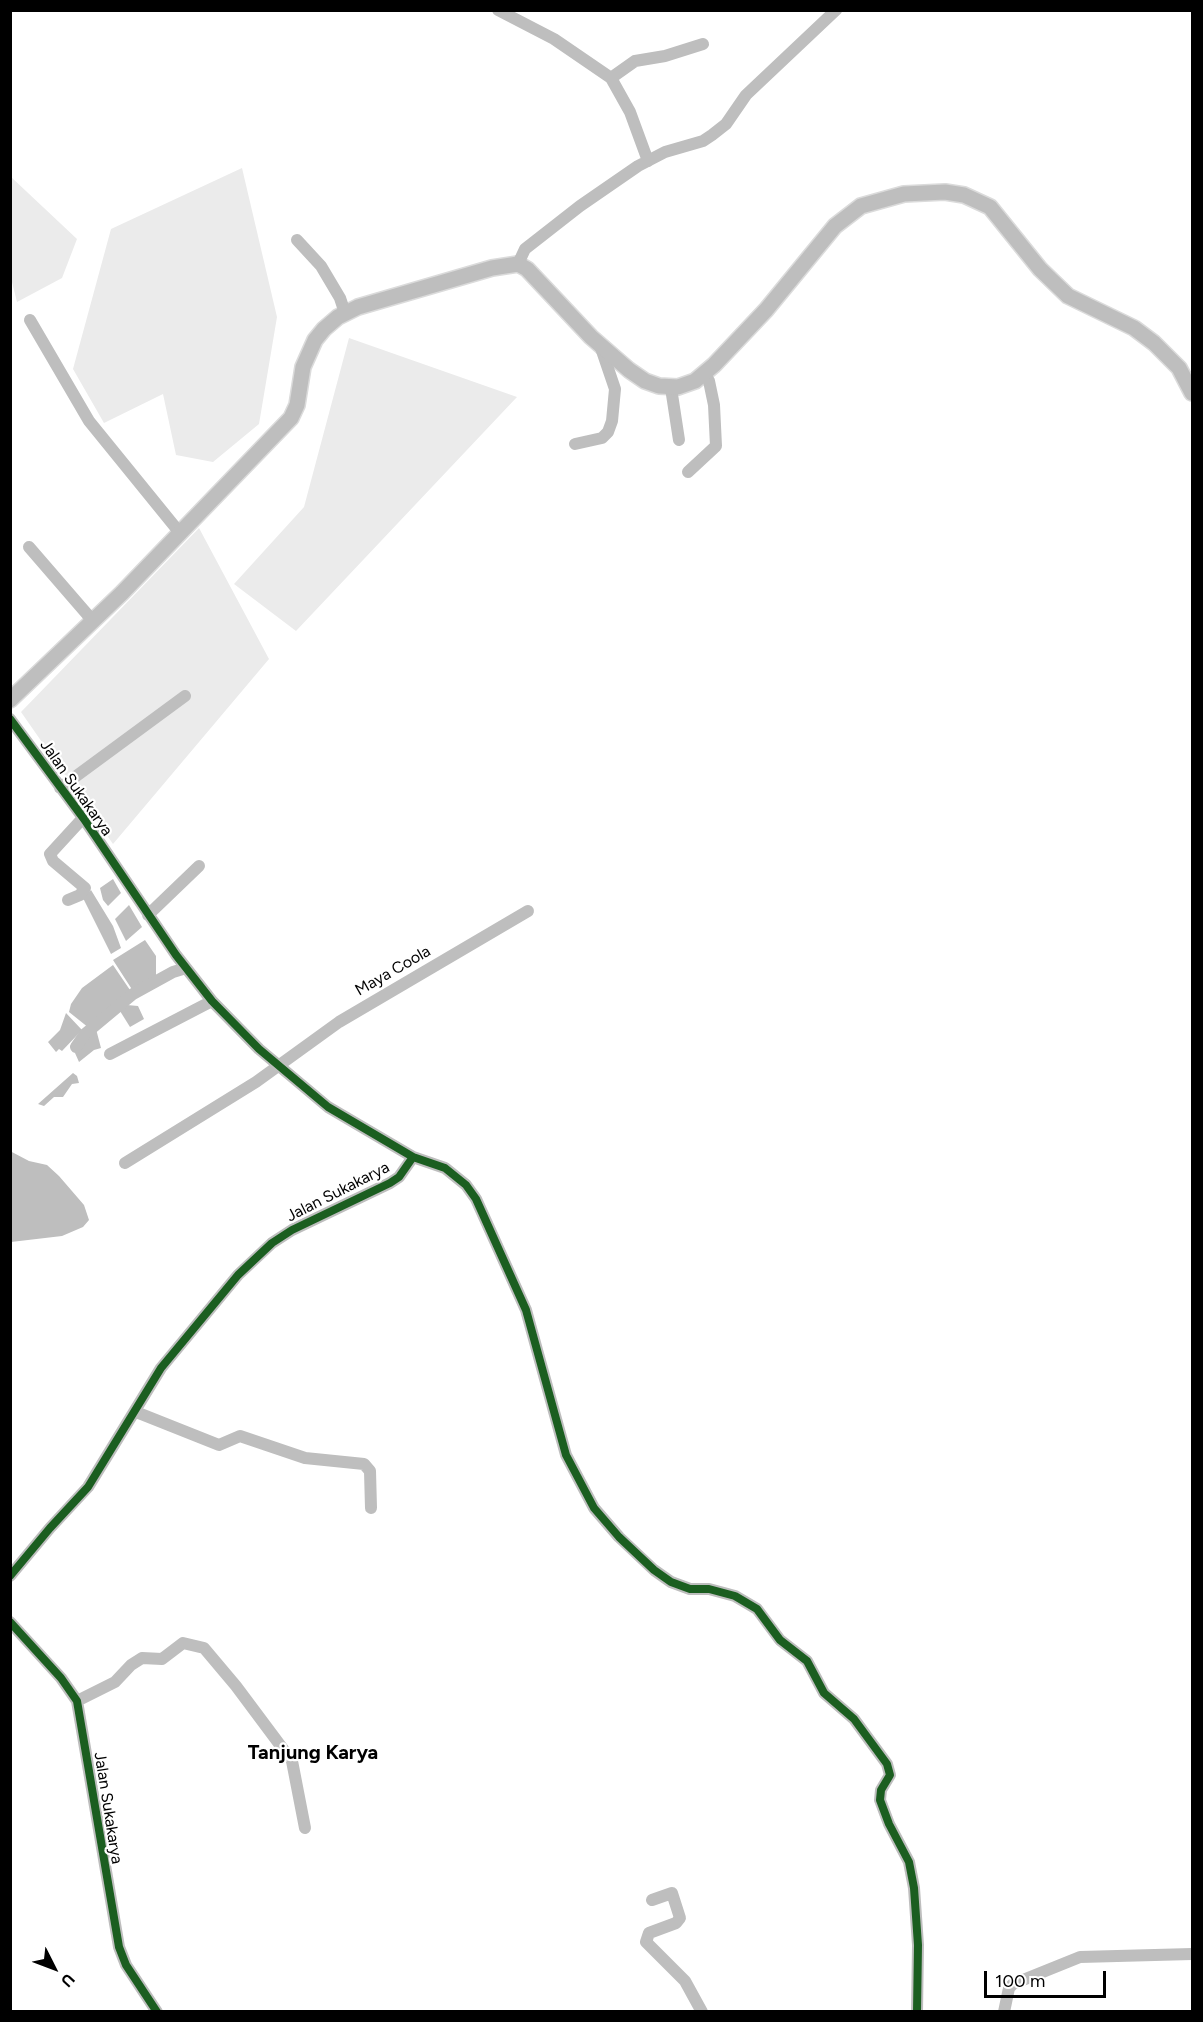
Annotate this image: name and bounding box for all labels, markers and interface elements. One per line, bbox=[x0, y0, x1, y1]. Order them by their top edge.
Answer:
street label: Jalan Sukakarya bbox=[36, 736, 116, 840]
street label: Maya Coola bbox=[352, 942, 434, 1000]
street label: Jalan Sukakarya bbox=[283, 1158, 393, 1226]
district label: Tanjung Karya bbox=[248, 1741, 378, 1765]
street label: Jalan Sukakarya bbox=[90, 1751, 126, 1865]
north arrow bbox=[24, 1938, 84, 1998]
scale bar bbox=[987, 1959, 1108, 1997]
text: U bbox=[57, 1970, 79, 1991]
text: 100 m bbox=[995, 1970, 1045, 1992]

